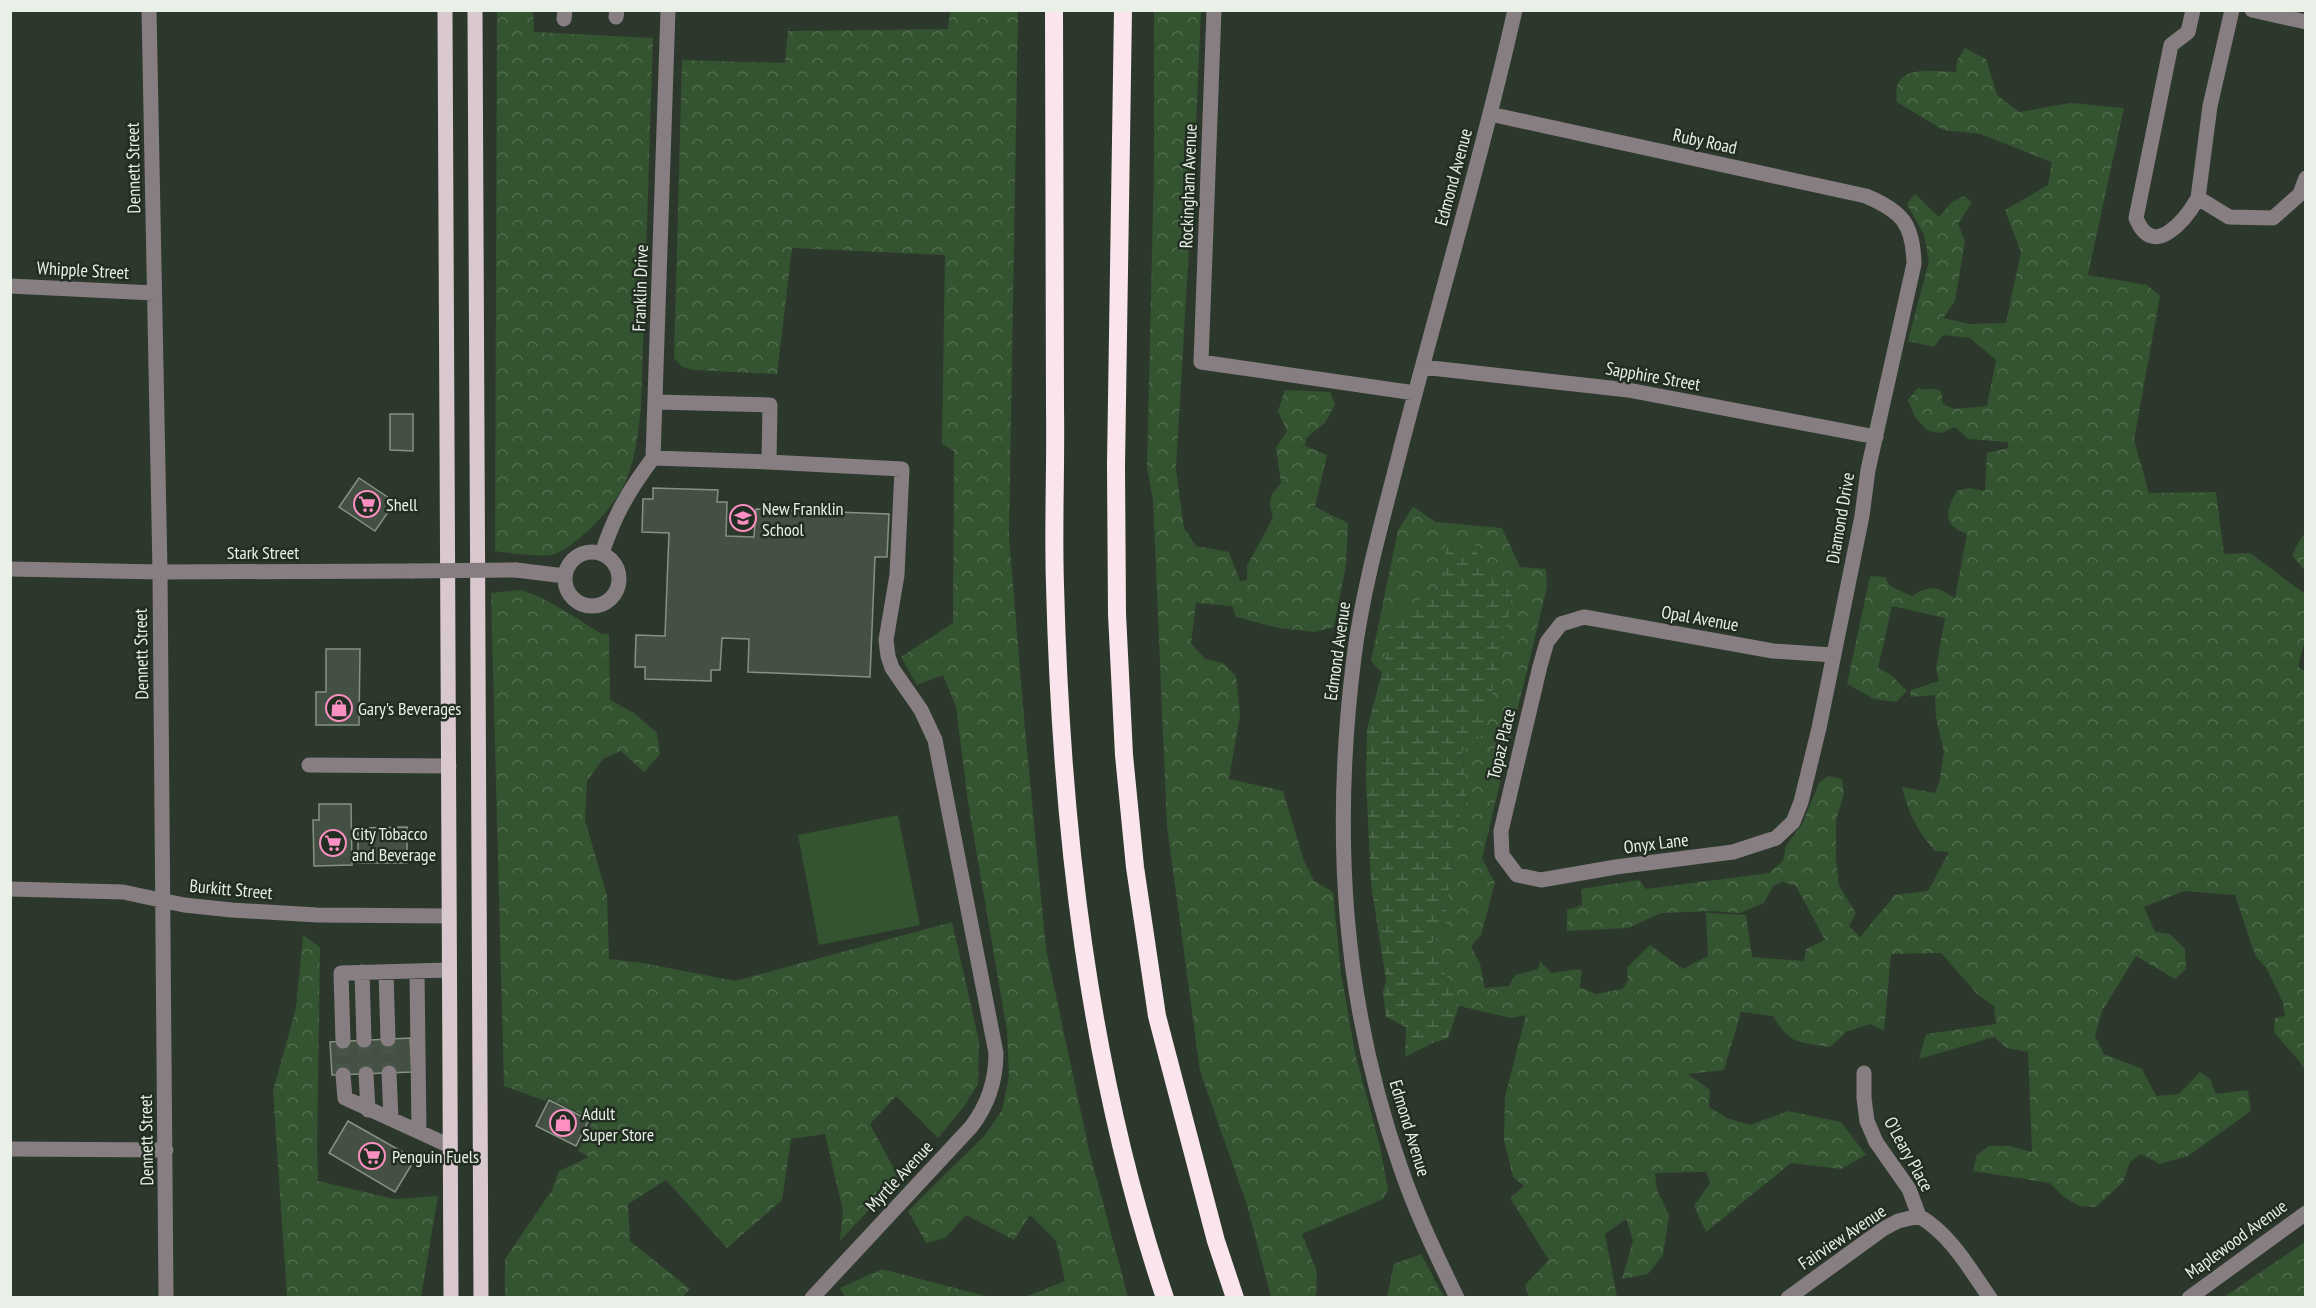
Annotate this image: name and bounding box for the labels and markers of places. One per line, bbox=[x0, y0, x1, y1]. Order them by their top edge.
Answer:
supermarket icon: Shell bbox=[352, 489, 382, 519]
place label: Shell bbox=[386, 493, 418, 516]
place label: New Franklin School bbox=[762, 497, 844, 541]
school or university icon: New Franklin School bbox=[728, 503, 758, 533]
shop icon: Gary's Beverages bbox=[324, 693, 354, 723]
place label: Gary's Beverages bbox=[358, 697, 461, 720]
place label: City Tobacco and Beverage bbox=[352, 822, 436, 866]
supermarket icon: City Tobacco and Beverage bbox=[318, 828, 348, 858]
place label: Adult Super Store bbox=[582, 1102, 654, 1146]
shop icon: Adult Super Store bbox=[548, 1108, 578, 1138]
supermarket icon: Penguin Fuels bbox=[357, 1141, 387, 1171]
place label: Penguin Fuels bbox=[392, 1145, 479, 1168]

